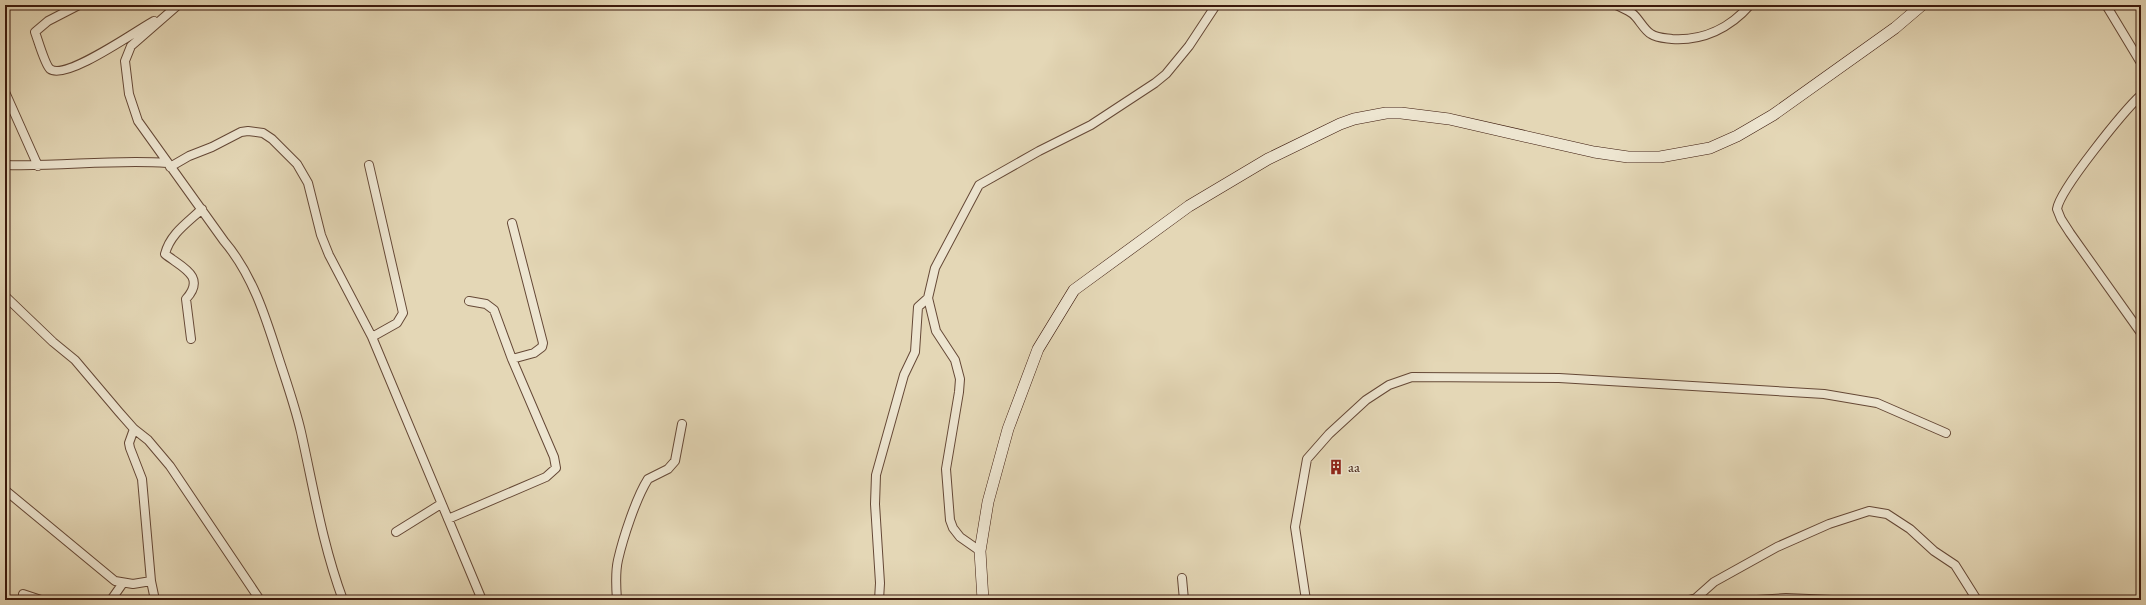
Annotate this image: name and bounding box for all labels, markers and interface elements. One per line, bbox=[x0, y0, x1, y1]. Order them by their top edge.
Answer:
place label: aa bbox=[1348, 457, 1360, 476]
building icon: aa bbox=[1327, 458, 1345, 476]

